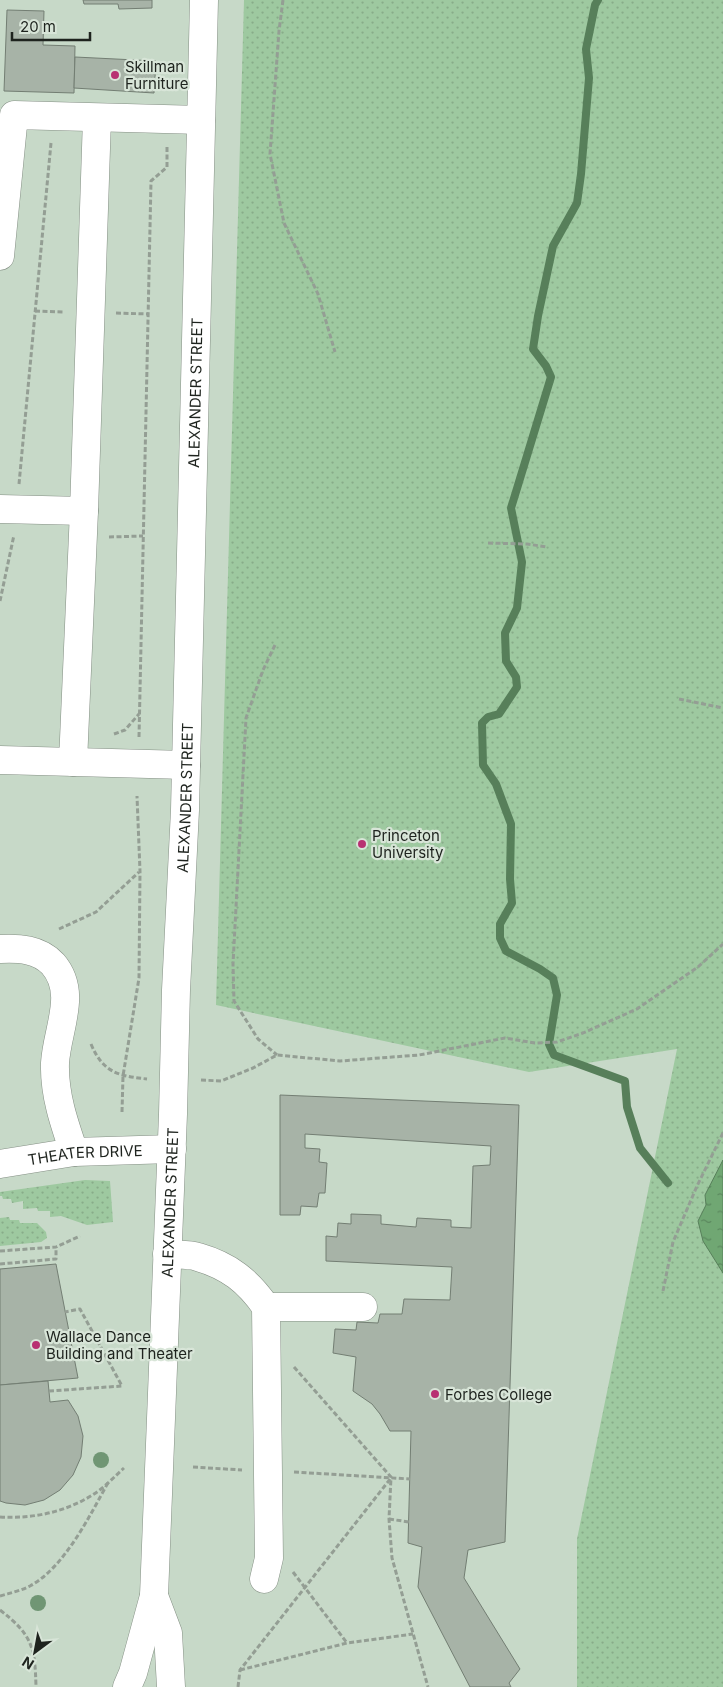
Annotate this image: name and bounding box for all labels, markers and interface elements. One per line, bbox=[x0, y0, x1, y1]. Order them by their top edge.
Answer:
scale bar bbox=[12, 10, 90, 42]
text: 20 m bbox=[20, 17, 56, 36]
place label: Skillman Furniture bbox=[125, 57, 189, 93]
marker: Skillman Furniture bbox=[109, 69, 121, 81]
street label: ALEXANDER STREET bbox=[184, 317, 206, 468]
street label: ALEXANDER STREET bbox=[172, 722, 197, 873]
place label: Princeton University bbox=[372, 826, 444, 862]
marker: Princeton University bbox=[356, 838, 368, 850]
street label: ALEXANDER STREET bbox=[157, 1127, 182, 1278]
street label: THEATER DRIVE bbox=[26, 1140, 143, 1169]
place label: Wallace Dance Building and Theater bbox=[46, 1327, 193, 1363]
marker: Wallace Dance Building and Theater bbox=[30, 1339, 42, 1351]
place label: Forbes College bbox=[445, 1385, 552, 1404]
marker: Forbes College bbox=[429, 1388, 441, 1400]
north arrow bbox=[10, 1627, 60, 1677]
text: N bbox=[19, 1653, 37, 1673]

